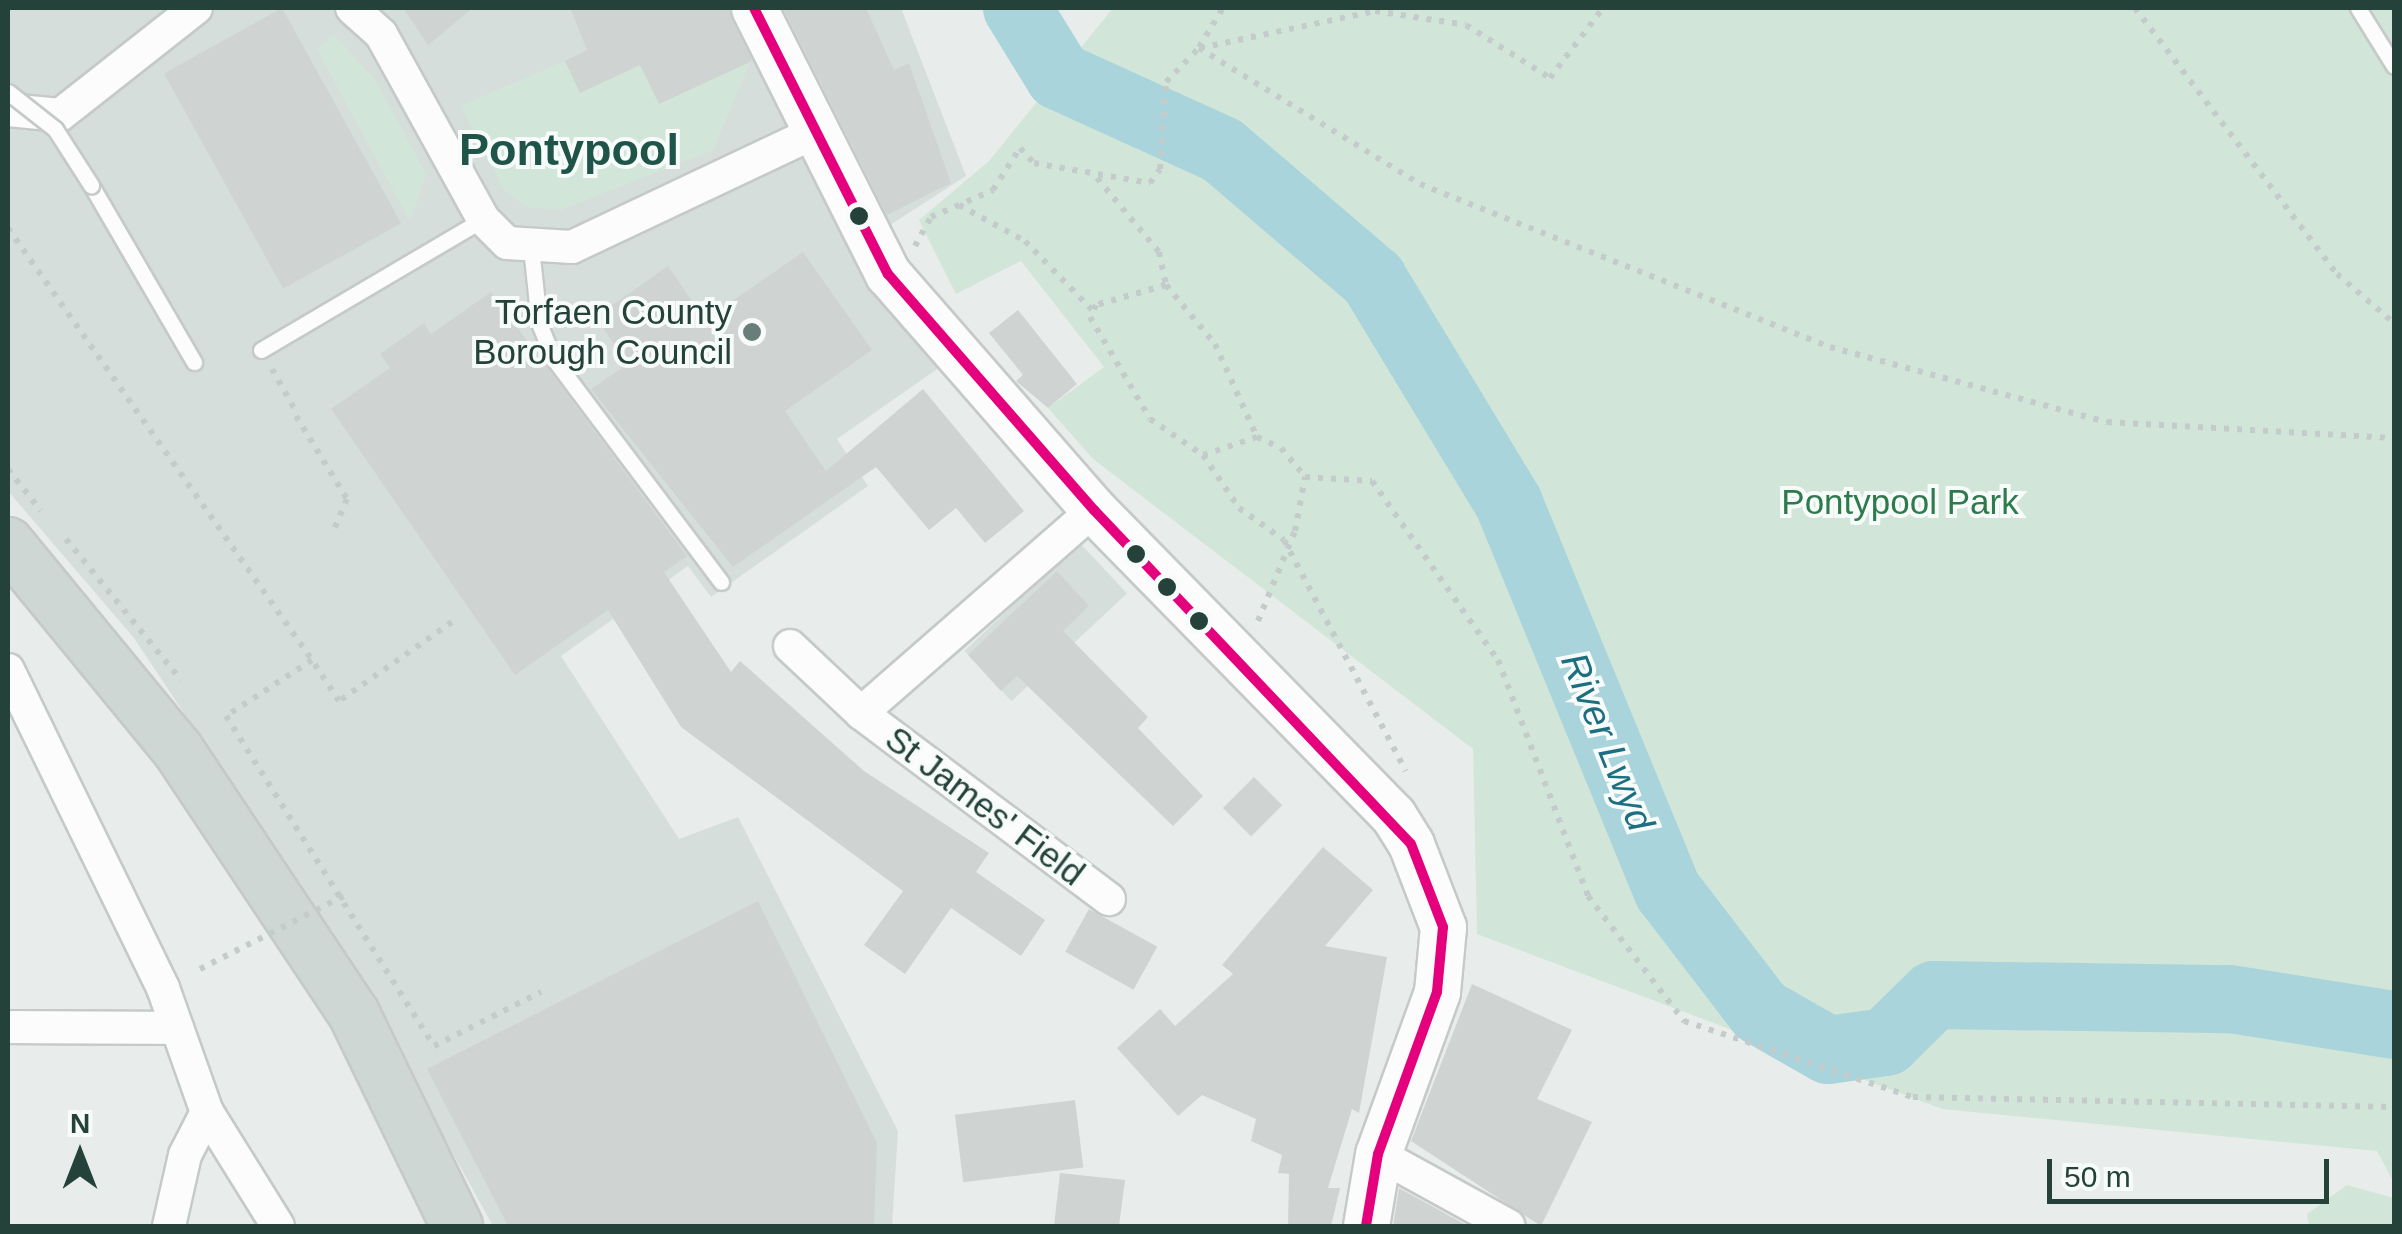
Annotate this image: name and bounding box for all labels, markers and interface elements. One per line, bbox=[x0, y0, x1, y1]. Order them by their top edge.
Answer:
district label: Pontypool bbox=[459, 123, 679, 177]
unlabelled marker bbox=[849, 206, 869, 226]
place label: Torfaen County Borough Council bbox=[473, 291, 732, 373]
marker: Torfaen County Borough Council bbox=[741, 321, 763, 343]
park label: Pontypool Park bbox=[1781, 481, 2019, 523]
unlabelled marker bbox=[1126, 544, 1146, 564]
unlabelled marker bbox=[1157, 577, 1177, 597]
unlabelled marker bbox=[1189, 611, 1209, 631]
water label: River Lwyd bbox=[1551, 646, 1663, 838]
street label: St James' Field bbox=[877, 718, 1093, 894]
north arrow bbox=[30, 1104, 130, 1204]
text: N bbox=[70, 1108, 90, 1139]
scale bar bbox=[2052, 1139, 2334, 1201]
text: 50 m bbox=[2064, 1160, 2131, 1193]

